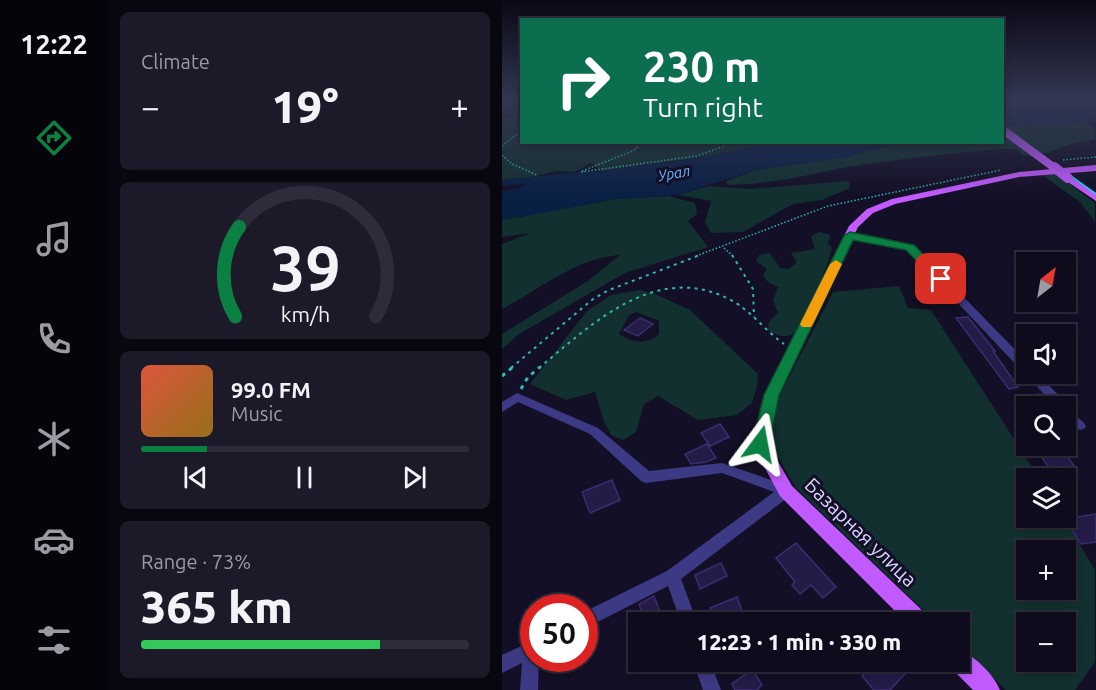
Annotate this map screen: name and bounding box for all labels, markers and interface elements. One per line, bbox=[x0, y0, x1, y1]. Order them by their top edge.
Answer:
text: 12:22 bbox=[20, 29, 88, 59]
icon: right bbox=[544, 42, 622, 120]
text: 230 m bbox=[643, 43, 760, 90]
text: Climate bbox=[141, 50, 210, 73]
text: 19° bbox=[271, 81, 339, 132]
text: − bbox=[141, 88, 160, 125]
text: + bbox=[450, 88, 469, 125]
text: Turn right bbox=[643, 92, 763, 122]
icon: directions bbox=[33, 117, 75, 159]
water label: Урал bbox=[656, 162, 691, 184]
icon: music bbox=[33, 218, 75, 260]
text: 39 bbox=[270, 233, 340, 303]
north arrow bbox=[1016, 252, 1076, 312]
map controls bbox=[1016, 252, 1076, 672]
pin bbox=[915, 253, 966, 304]
icon: arrive bbox=[924, 262, 957, 295]
text: km/h bbox=[280, 303, 330, 327]
icon: phone bbox=[33, 318, 75, 360]
button: sound bbox=[1016, 324, 1076, 384]
text: 99.0 FM bbox=[231, 377, 311, 402]
button: search bbox=[1016, 396, 1076, 456]
text: Music bbox=[231, 402, 283, 425]
position arrow bbox=[728, 412, 792, 476]
icon: climate bbox=[33, 418, 75, 460]
icon: previous bbox=[179, 461, 212, 494]
icon: pause bbox=[288, 461, 321, 494]
icon: next bbox=[398, 461, 431, 494]
button: layers bbox=[1016, 468, 1076, 528]
street label: Базарная улица bbox=[800, 473, 922, 591]
icon: car bbox=[33, 519, 75, 561]
button: + bbox=[1016, 540, 1076, 600]
text: Range · 73% bbox=[141, 550, 251, 573]
text: 365 km bbox=[141, 581, 293, 632]
speed limit sign: 50 bbox=[520, 594, 598, 672]
button: − bbox=[1016, 612, 1076, 672]
icon: filters bbox=[33, 619, 75, 661]
text: 12:23 · 1 min · 330 m bbox=[697, 629, 901, 654]

